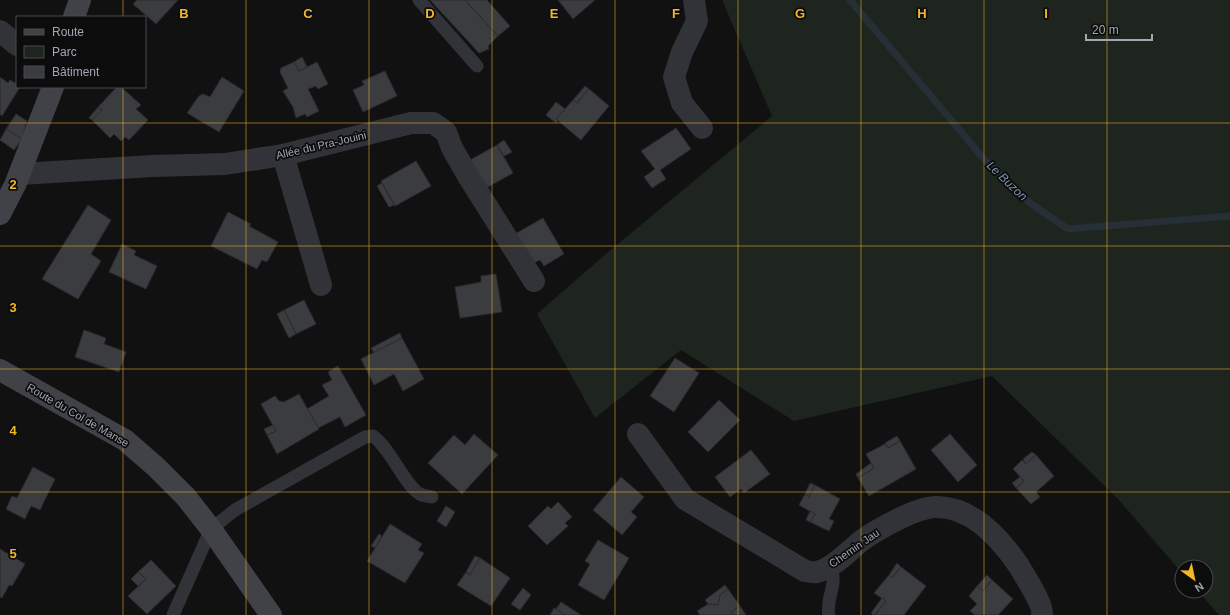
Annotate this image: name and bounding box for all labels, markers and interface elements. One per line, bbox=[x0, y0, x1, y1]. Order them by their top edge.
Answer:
text: B bbox=[179, 6, 189, 21]
text: C bbox=[303, 6, 313, 21]
text: D bbox=[425, 6, 435, 21]
text: E bbox=[550, 6, 559, 21]
text: F bbox=[672, 6, 680, 21]
text: G bbox=[795, 6, 805, 21]
text: H bbox=[917, 6, 927, 21]
text: I bbox=[1044, 6, 1048, 21]
legend bbox=[16, 16, 146, 88]
scale bar bbox=[1086, 16, 1152, 42]
text: 20 m bbox=[1092, 23, 1119, 37]
text: Route bbox=[52, 25, 84, 39]
text: Parc bbox=[52, 45, 77, 59]
text: Bâtiment bbox=[52, 65, 100, 79]
street label: Allée du Pra-Jouini bbox=[275, 129, 367, 161]
water label: Le Buzon bbox=[984, 158, 1030, 204]
text: 2 bbox=[9, 177, 17, 192]
text: 3 bbox=[9, 300, 17, 315]
street label: Route du Col de Manse bbox=[25, 381, 131, 449]
text: 4 bbox=[9, 423, 17, 438]
street label: Chemin Jau bbox=[827, 526, 881, 570]
text: 5 bbox=[9, 546, 17, 561]
north arrow bbox=[1174, 559, 1214, 599]
text: N bbox=[1193, 580, 1206, 595]

